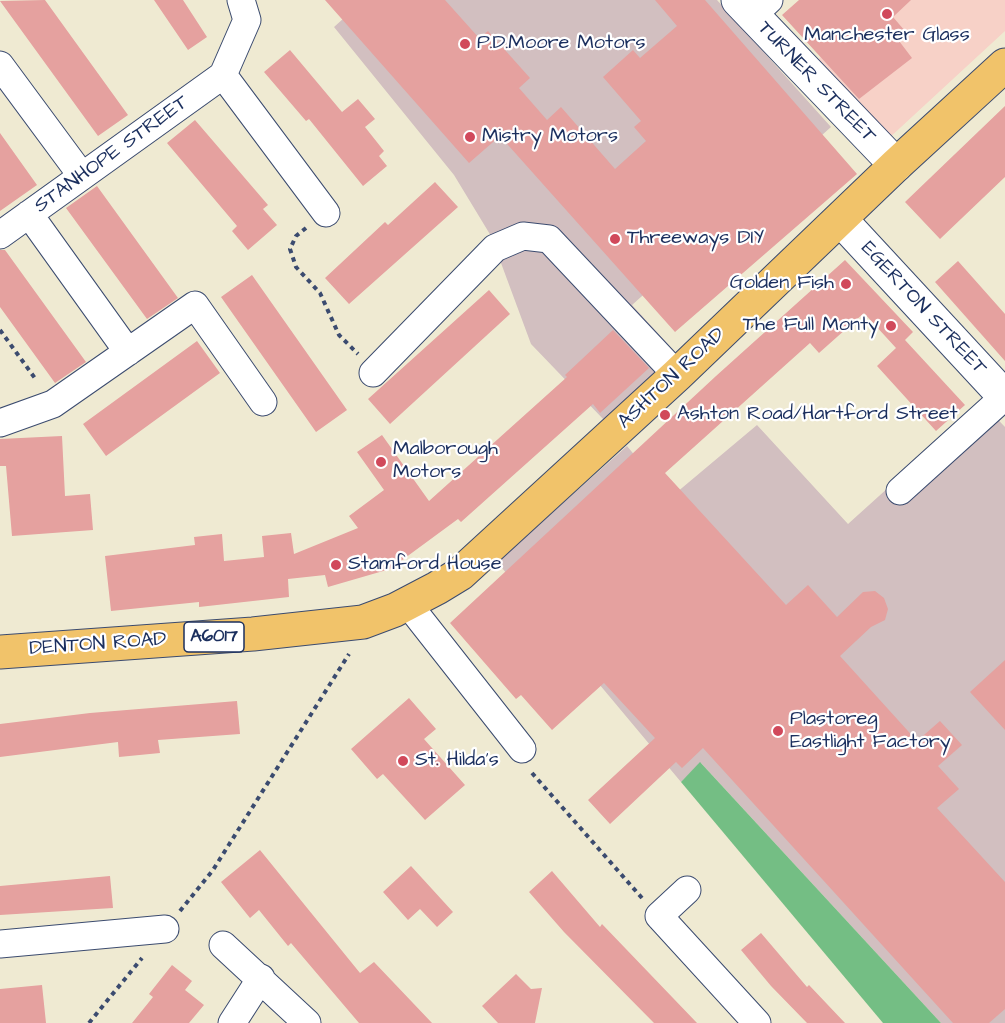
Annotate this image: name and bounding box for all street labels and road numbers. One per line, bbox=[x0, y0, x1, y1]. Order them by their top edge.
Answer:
street label: TURNER STREET bbox=[752, 17, 880, 149]
street label: STANHOPE STREET bbox=[30, 91, 194, 219]
street label: EGERTON STREET bbox=[855, 237, 991, 381]
street label: ASHTON ROAD bbox=[613, 323, 731, 435]
road number: A6017 bbox=[184, 622, 244, 652]
street label: DENTON ROAD bbox=[29, 628, 167, 662]

